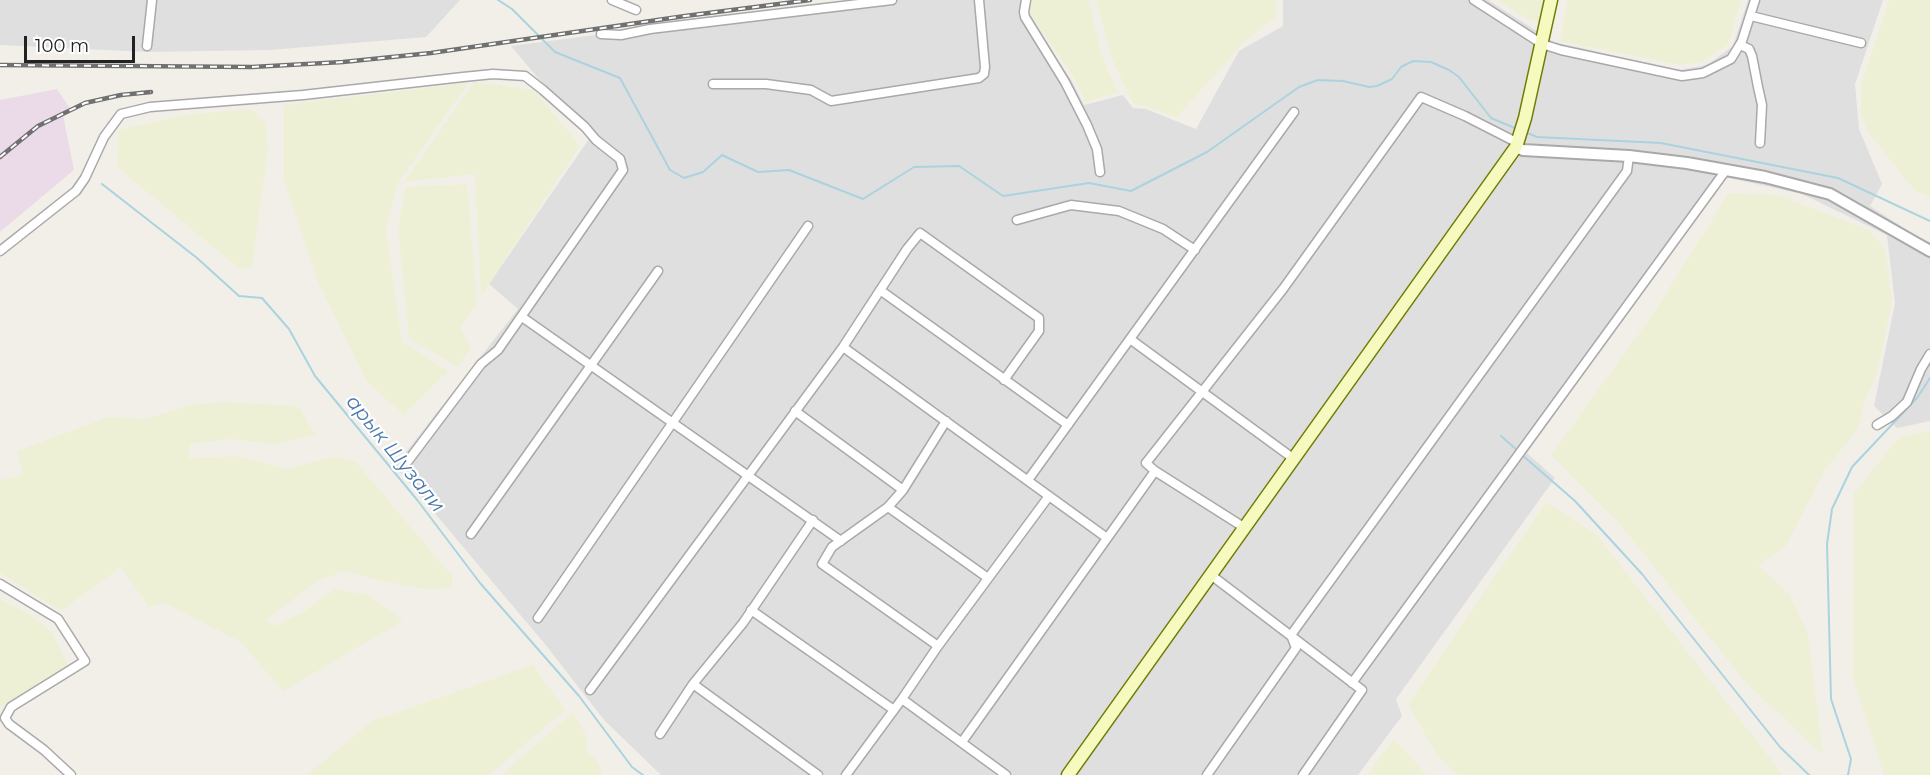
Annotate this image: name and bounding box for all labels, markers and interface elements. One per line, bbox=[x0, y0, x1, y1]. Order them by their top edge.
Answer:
scale bar bbox=[27, 24, 138, 62]
text: 100 m bbox=[35, 35, 89, 57]
water label: арык Шузали bbox=[340, 391, 450, 517]

